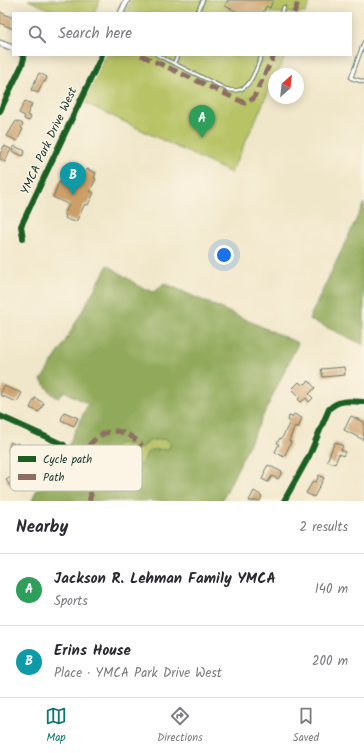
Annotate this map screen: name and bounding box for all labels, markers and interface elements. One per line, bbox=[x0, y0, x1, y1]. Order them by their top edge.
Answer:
search box bbox=[12, 12, 352, 56]
text: Search here bbox=[58, 22, 132, 46]
icon: search bbox=[26, 23, 48, 45]
north arrow bbox=[268, 68, 304, 104]
street label: YMCA Park Drive West bbox=[16, 84, 82, 198]
pin: A bbox=[189, 105, 215, 138]
pin: B bbox=[60, 162, 86, 195]
your location bbox=[214, 245, 234, 265]
legend bbox=[10, 445, 142, 491]
text: Cycle path bbox=[43, 451, 92, 469]
text: Path bbox=[43, 469, 64, 487]
text: Nearby bbox=[16, 514, 68, 541]
text: 2 results bbox=[300, 517, 348, 538]
text: Jackson R. Lehman Family YMCA bbox=[54, 567, 276, 591]
text: A bbox=[25, 579, 33, 600]
text: 140 m bbox=[315, 579, 348, 600]
text: Sports bbox=[54, 591, 88, 612]
text: Erins House bbox=[54, 639, 131, 663]
text: B bbox=[25, 651, 33, 672]
text: 200 m bbox=[312, 651, 348, 672]
text: Place · YMCA Park Drive West bbox=[54, 663, 222, 684]
tab: Map bbox=[45, 705, 67, 747]
tab: Directions bbox=[157, 705, 203, 747]
tab: Saved bbox=[293, 705, 319, 747]

